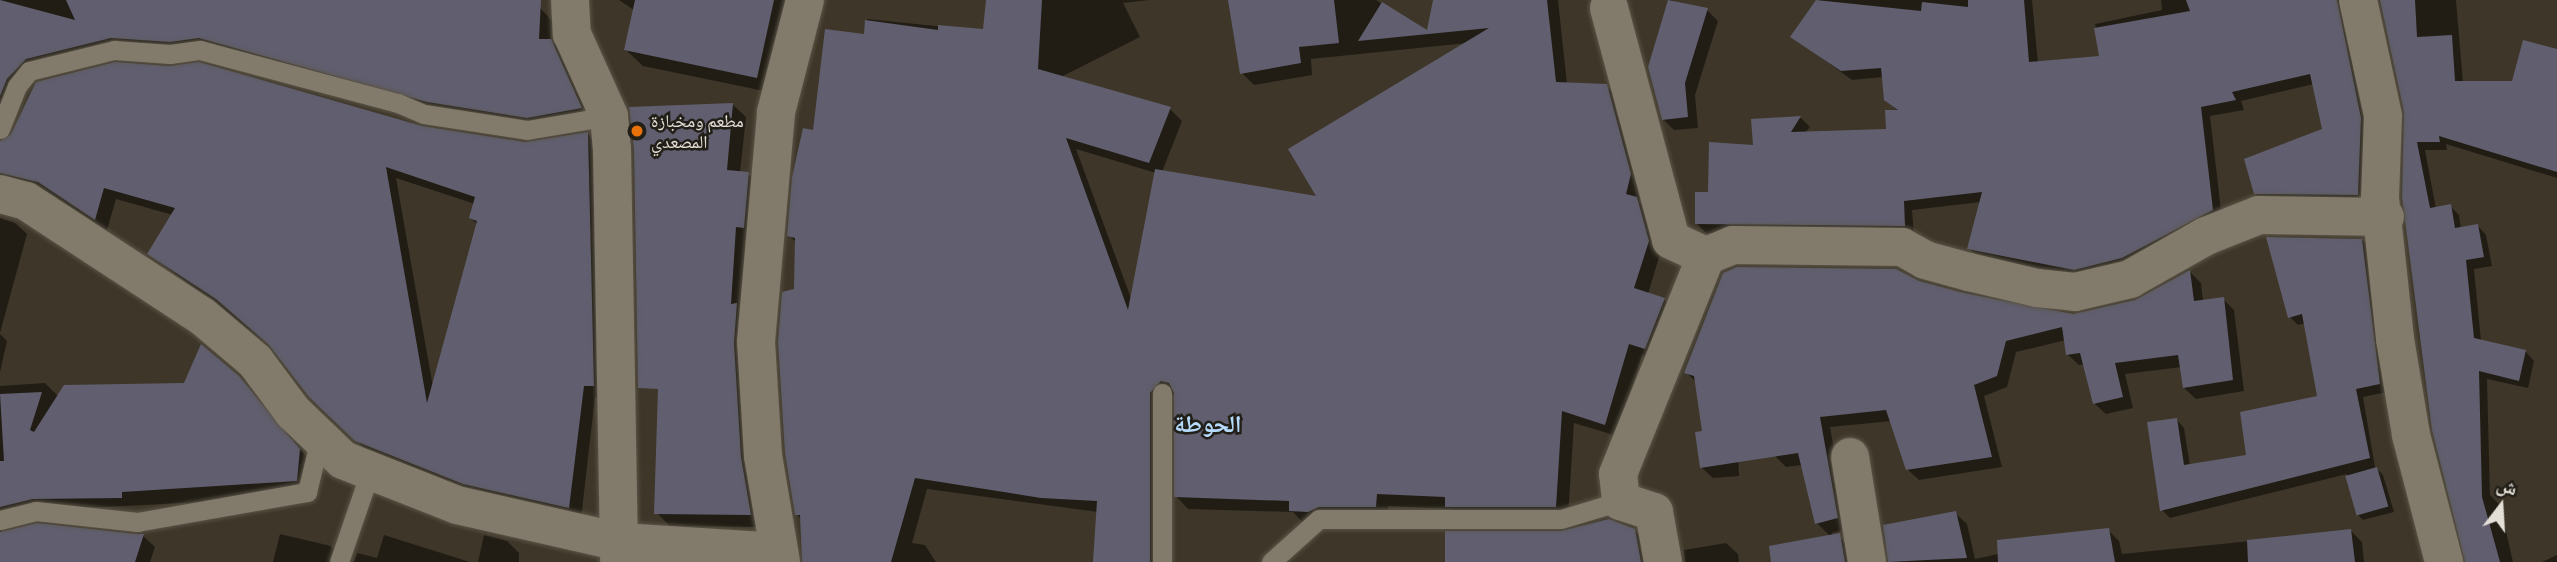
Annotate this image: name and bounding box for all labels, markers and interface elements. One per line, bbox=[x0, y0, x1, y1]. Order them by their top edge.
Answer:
place label: مطعم ومخبازة المصعدي bbox=[651, 110, 744, 152]
marker: مطعم ومخبازة المصعدي bbox=[629, 123, 645, 139]
district label: الحوطة bbox=[1174, 409, 1242, 437]
north arrow bbox=[2466, 471, 2536, 541]
text: ش bbox=[2494, 471, 2520, 499]

